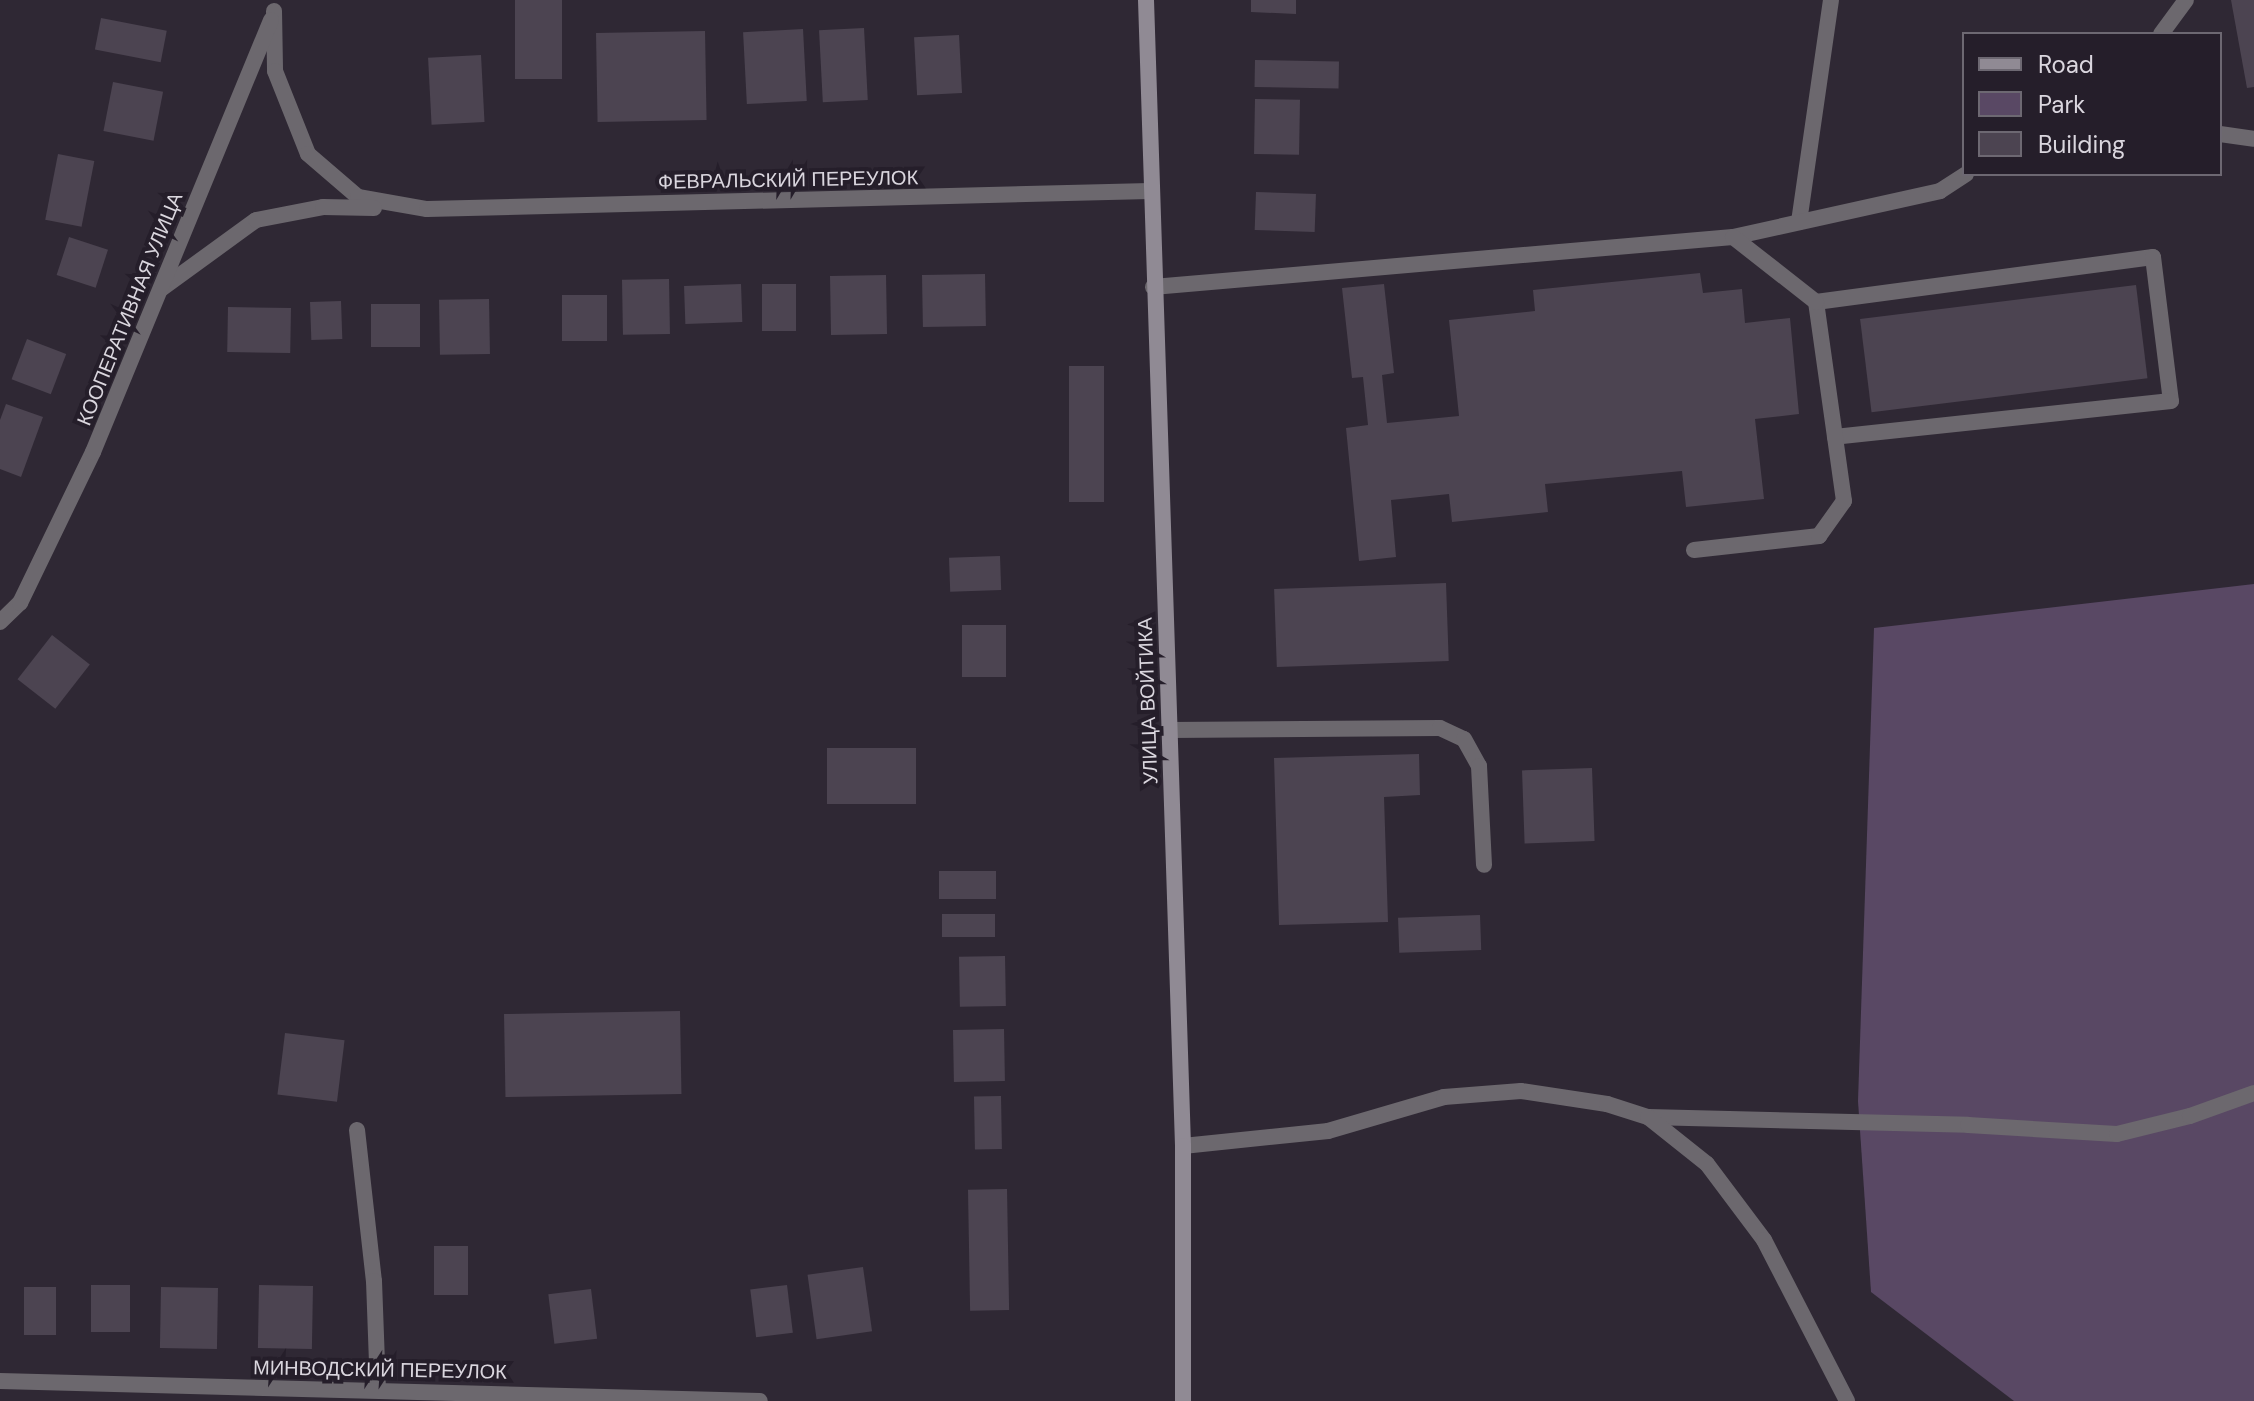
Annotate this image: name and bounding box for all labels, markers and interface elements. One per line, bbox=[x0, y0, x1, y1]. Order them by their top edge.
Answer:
legend bbox=[1962, 32, 2222, 176]
text: Road bbox=[2038, 49, 2094, 80]
text: Park bbox=[2038, 89, 2085, 120]
text: Building bbox=[2038, 129, 2125, 160]
street label: ФЕВРАЛЬСКИЙ ПЕРЕУЛОК bbox=[658, 166, 918, 194]
street label: КООПЕРАТИВНАЯ УЛИЦА bbox=[72, 189, 188, 429]
street label: УЛИЦА ВОЙТИКА bbox=[1133, 617, 1163, 785]
street label: МИНВОДСКИЙ ПЕРЕУЛОК bbox=[253, 1356, 507, 1384]

